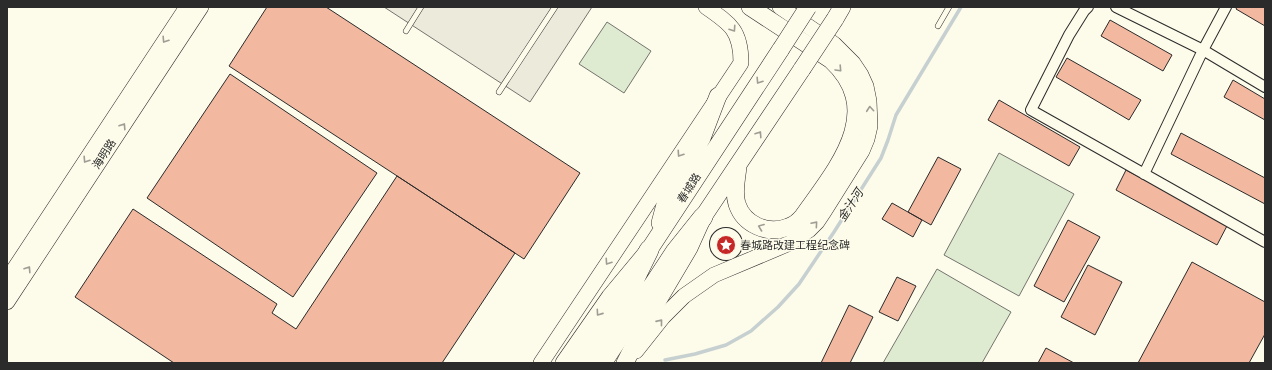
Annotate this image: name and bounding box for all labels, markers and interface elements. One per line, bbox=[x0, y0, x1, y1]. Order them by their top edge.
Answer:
one-way arrow bbox=[728, 25, 735, 32]
one-way arrow bbox=[163, 35, 170, 42]
one-way arrow bbox=[834, 64, 842, 72]
one-way arrow bbox=[756, 77, 764, 84]
one-way arrow bbox=[865, 106, 874, 112]
one-way arrow bbox=[118, 123, 126, 130]
one-way arrow bbox=[755, 131, 762, 138]
street label: 海明路 bbox=[89, 136, 119, 172]
one-way arrow bbox=[678, 149, 685, 156]
one-way arrow bbox=[83, 156, 91, 163]
street label: 春城路 bbox=[674, 170, 704, 206]
water label: 金汁河 bbox=[834, 184, 867, 224]
one-way arrow bbox=[810, 221, 817, 229]
one-way arrow bbox=[757, 224, 764, 232]
place icon: 春城路改建工程纪念碑 bbox=[715, 234, 737, 256]
place label: 春城路改建工程纪念碑 bbox=[740, 238, 850, 252]
one-way arrow bbox=[605, 258, 613, 265]
one-way arrow bbox=[24, 266, 31, 273]
one-way arrow bbox=[596, 309, 604, 316]
one-way arrow bbox=[655, 319, 662, 326]

